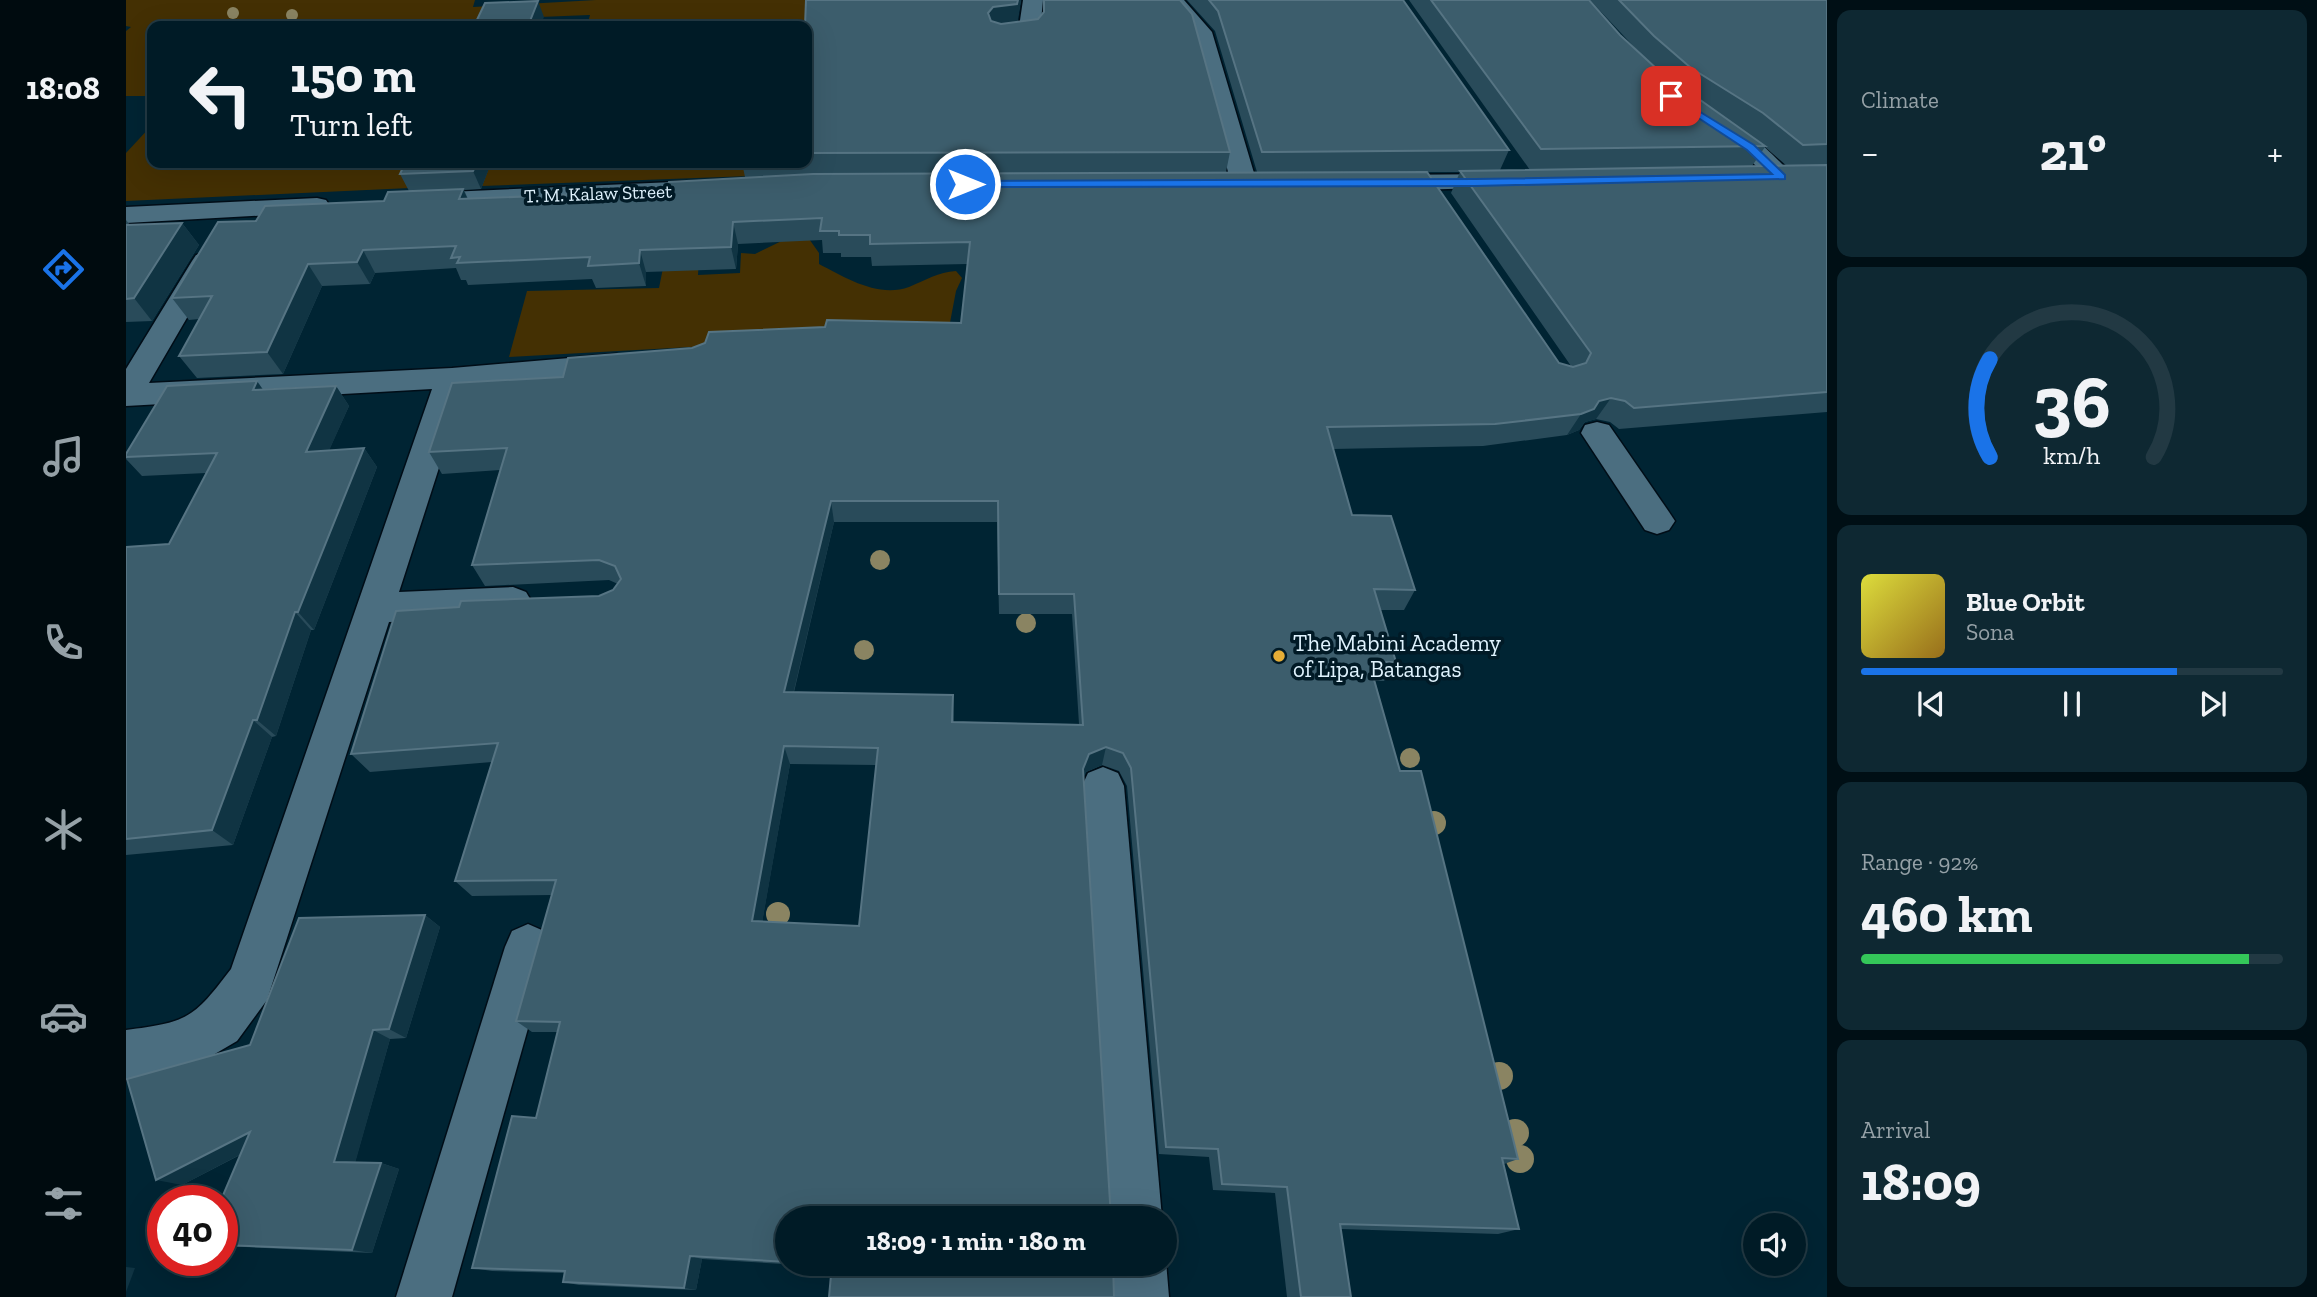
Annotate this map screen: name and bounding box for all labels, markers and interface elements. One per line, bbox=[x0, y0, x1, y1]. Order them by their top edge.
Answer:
text: 150 m bbox=[290, 46, 416, 105]
icon: left bbox=[175, 49, 266, 140]
pin bbox=[1641, 66, 1701, 126]
text: 18:08 bbox=[26, 69, 100, 107]
icon: arrive bbox=[1652, 77, 1690, 115]
text: Climate bbox=[1861, 86, 1939, 114]
text: Turn left bbox=[290, 106, 412, 144]
text: 21° bbox=[2039, 121, 2106, 183]
text: − bbox=[1861, 130, 1879, 176]
text: + bbox=[2267, 130, 2283, 176]
position arrow bbox=[928, 147, 1002, 221]
street label: T. M. Kalaw Street bbox=[524, 179, 672, 208]
icon: directions bbox=[39, 245, 88, 294]
text: 36 bbox=[2033, 359, 2111, 447]
icon: music bbox=[39, 432, 88, 481]
text: km/h bbox=[2043, 440, 2101, 470]
text: Blue Orbit bbox=[1966, 586, 2085, 618]
icon: phone bbox=[39, 618, 88, 667]
text: Sona bbox=[1966, 618, 2014, 646]
place label: The Mabini Academy of Lipa, Batangas bbox=[1293, 629, 1501, 683]
marker: The Mabini Academy of Lipa, Batangas bbox=[1271, 648, 1287, 664]
icon: previous bbox=[1912, 685, 1950, 723]
icon: pause bbox=[2053, 685, 2091, 723]
icon: next bbox=[2194, 685, 2232, 723]
icon: climate bbox=[39, 805, 88, 854]
text: Range · 92% bbox=[1861, 848, 1978, 876]
text: 460 km bbox=[1861, 883, 2033, 945]
icon: car bbox=[39, 992, 88, 1041]
text: Arrival bbox=[1861, 1116, 1930, 1144]
text: 18:09 bbox=[1861, 1151, 1981, 1213]
icon: filters bbox=[39, 1179, 88, 1228]
speed limit sign: 40 bbox=[147, 1185, 238, 1276]
map controls bbox=[1743, 1213, 1806, 1276]
button: sound bbox=[1743, 1213, 1806, 1276]
text: 18:09 · 1 min · 180 m bbox=[866, 1225, 1086, 1257]

